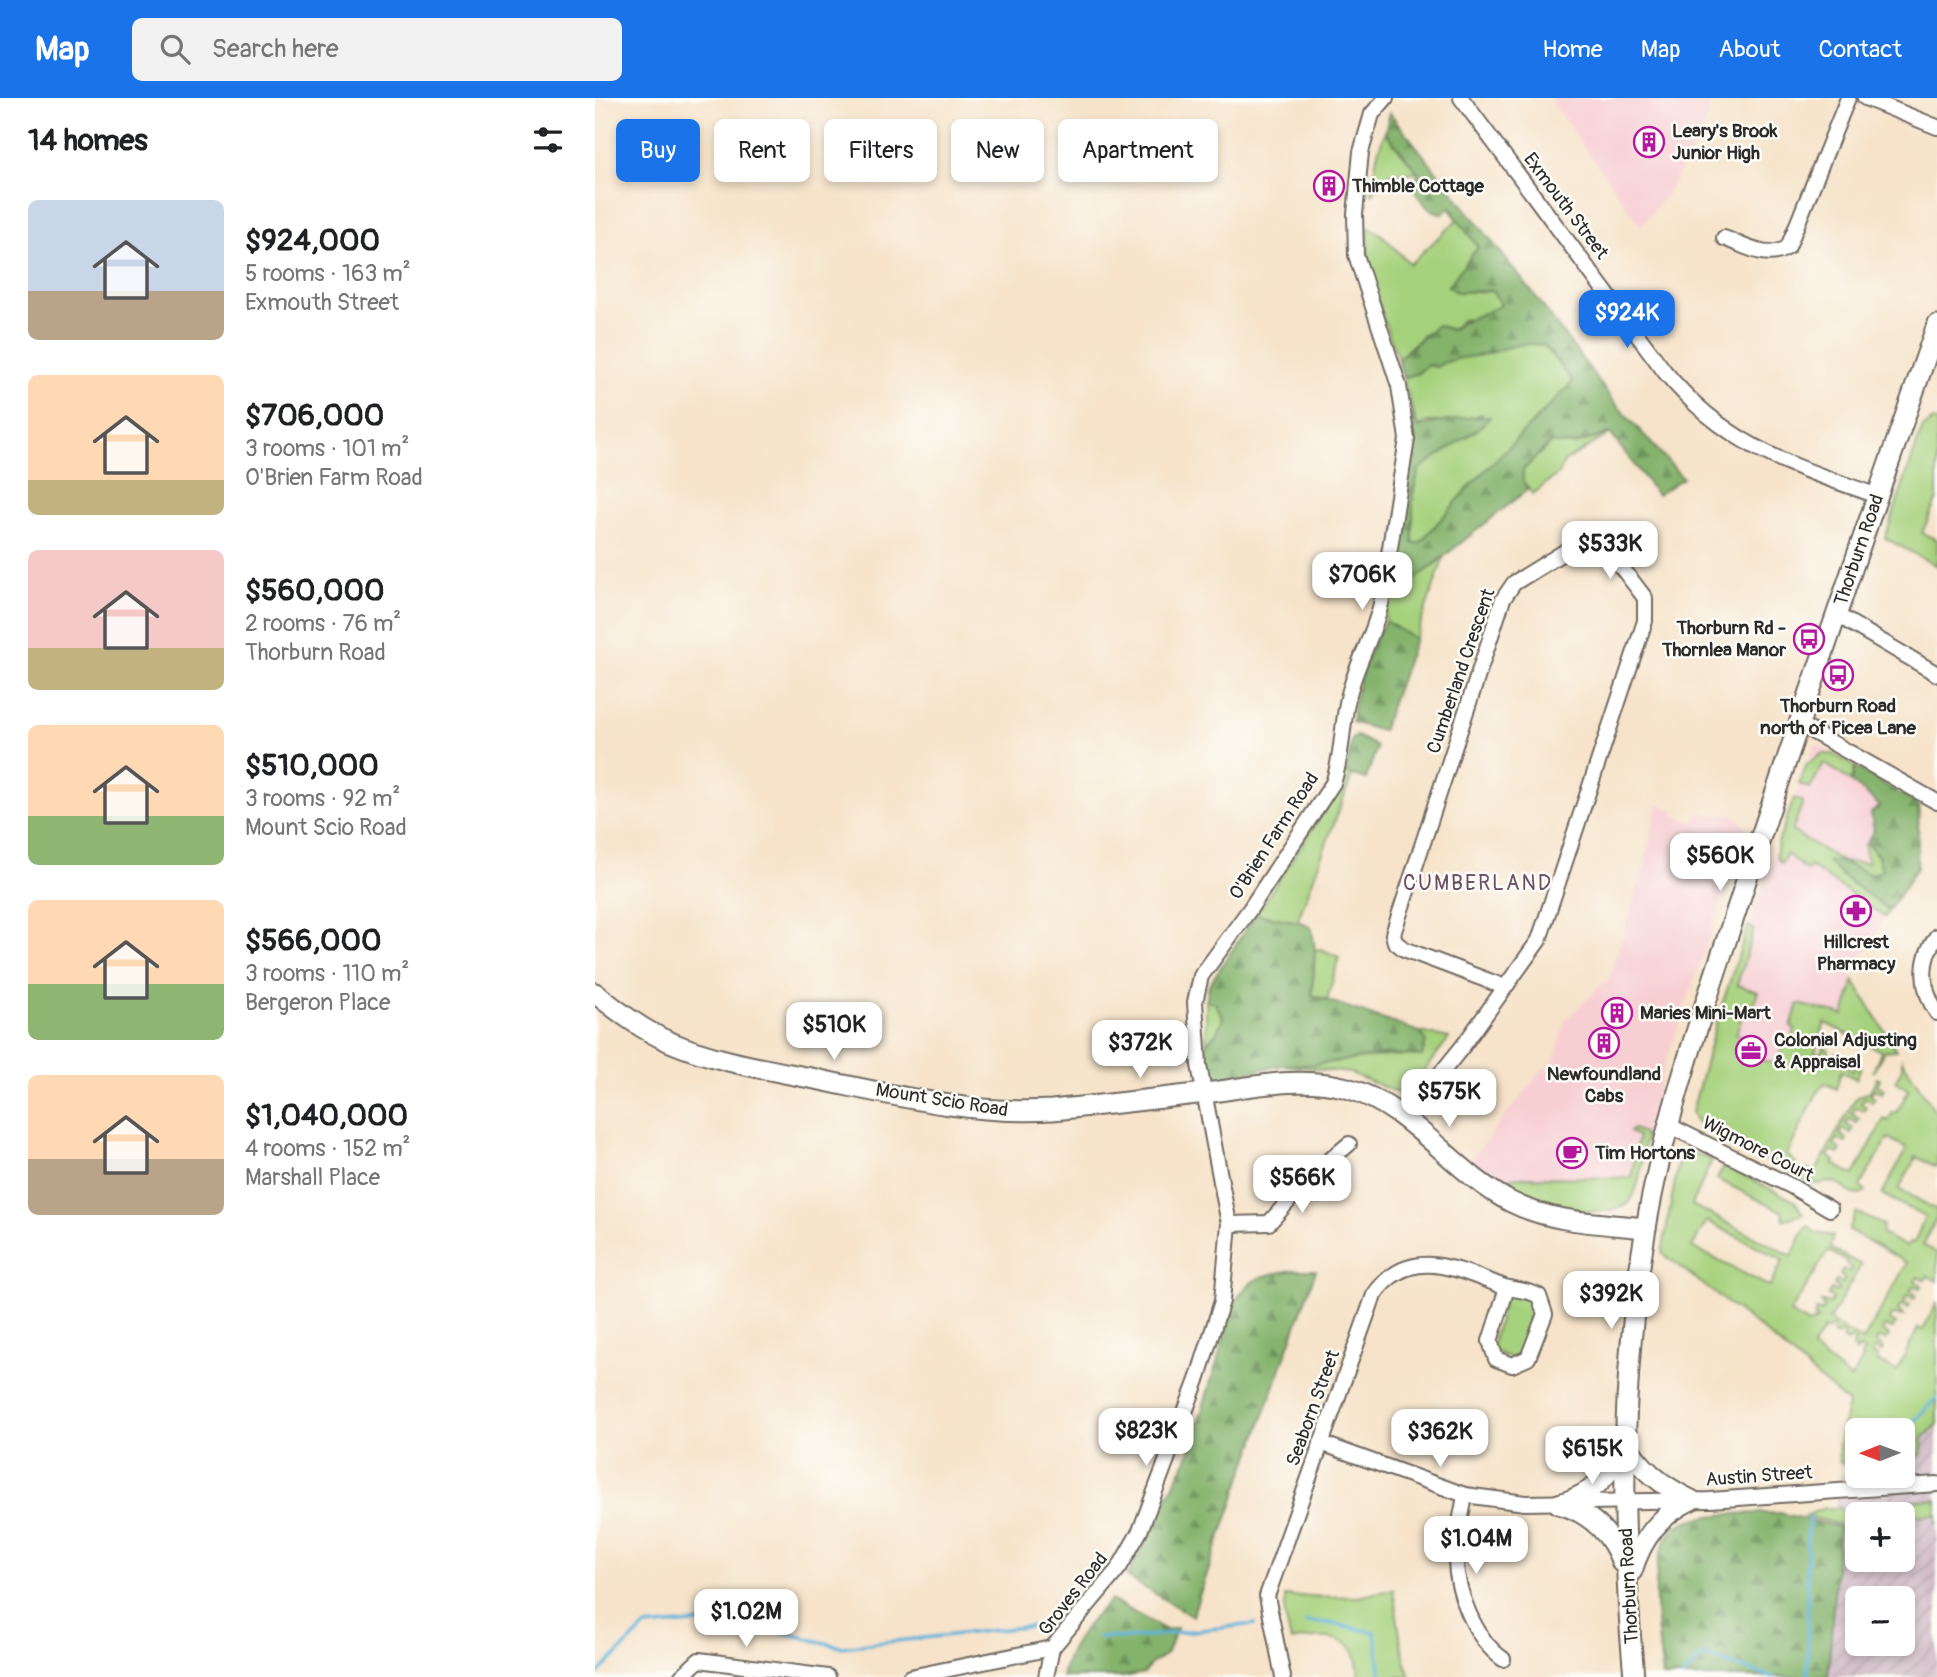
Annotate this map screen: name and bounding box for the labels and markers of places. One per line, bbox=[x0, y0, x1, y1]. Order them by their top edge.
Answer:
place label: Leary's Brook Junior High bbox=[1672, 119, 1778, 165]
building icon: Leary's Brook Junior High bbox=[1632, 125, 1666, 159]
building icon: Thimble Cottage bbox=[1312, 169, 1346, 203]
place label: Thimble Cottage bbox=[1351, 174, 1484, 198]
pin: $924K bbox=[1578, 290, 1676, 350]
pin: $533K bbox=[1561, 522, 1659, 581]
pin: $706K bbox=[1313, 552, 1411, 612]
place label: Thorburn Rd - Thornlea Manor bbox=[1661, 616, 1786, 662]
bus stop icon: Thorburn Rd - Thornlea Manor bbox=[1792, 622, 1826, 656]
bus stop icon: Thorburn Road north of Picea Lane bbox=[1821, 658, 1855, 692]
place label: Thorburn Road north of Picea Lane bbox=[1760, 694, 1917, 740]
pin: $560K bbox=[1671, 834, 1769, 893]
pharmacy icon: Hillcrest Pharmacy bbox=[1839, 894, 1873, 928]
place label: Hillcrest Pharmacy bbox=[1817, 930, 1896, 976]
building icon: Maries Mini-Mart bbox=[1600, 996, 1634, 1030]
place label: Maries Mini-Mart bbox=[1640, 1001, 1772, 1025]
pin: $510K bbox=[785, 1002, 883, 1062]
pin: $372K bbox=[1091, 1020, 1189, 1080]
building icon: Newfoundland Cabs bbox=[1587, 1026, 1621, 1060]
place label: Colonial Adjusting & Appraisal bbox=[1774, 1028, 1917, 1074]
office icon: Colonial Adjusting & Appraisal bbox=[1734, 1034, 1768, 1068]
place label: Newfoundland Cabs bbox=[1547, 1062, 1661, 1108]
pin: $575K bbox=[1400, 1070, 1498, 1129]
cafe icon: Tim Hortons bbox=[1555, 1136, 1589, 1170]
place label: Tim Hortons bbox=[1594, 1141, 1696, 1165]
pin: $566K bbox=[1253, 1156, 1351, 1215]
pin: $392K bbox=[1562, 1272, 1660, 1331]
pin: $823K bbox=[1097, 1408, 1195, 1468]
pin: $362K bbox=[1391, 1410, 1489, 1469]
pin: $615K bbox=[1543, 1426, 1641, 1486]
pin: $1.04M bbox=[1419, 1516, 1533, 1576]
pin: $1.02M bbox=[689, 1590, 803, 1649]

